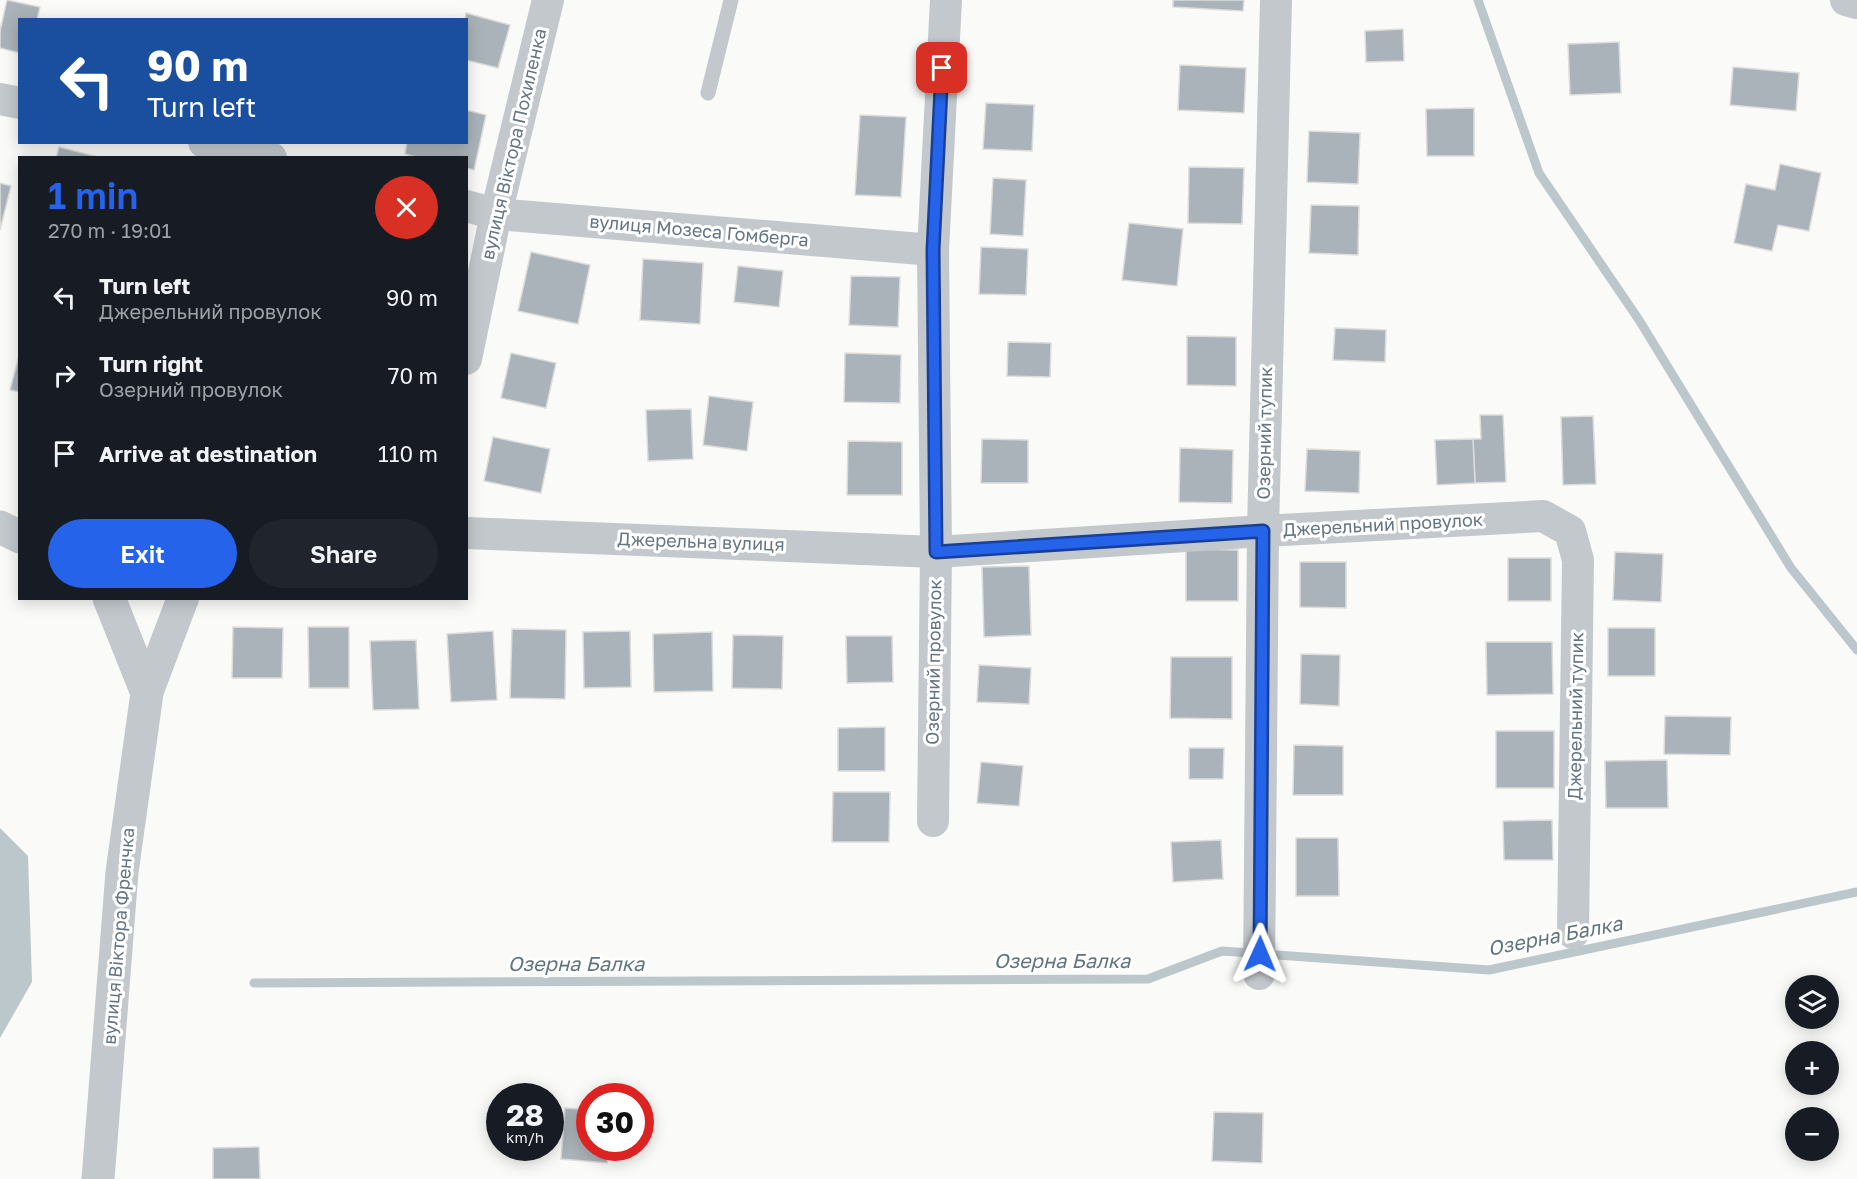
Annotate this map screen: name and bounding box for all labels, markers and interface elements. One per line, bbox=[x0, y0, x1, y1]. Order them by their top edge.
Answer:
street label: вулиця Віктора Похиленка bbox=[476, 26, 550, 262]
text: 90 m bbox=[147, 40, 248, 90]
icon: left bbox=[48, 42, 126, 120]
pin bbox=[916, 42, 967, 93]
icon: arrive bbox=[925, 51, 958, 84]
text: Turn left bbox=[147, 91, 256, 123]
text: 1 min bbox=[48, 174, 138, 217]
button: close bbox=[375, 176, 438, 239]
street label: вулиця Мозеса Гомберга bbox=[589, 209, 810, 251]
text: 270 m · 19:01 bbox=[48, 218, 171, 242]
text: Turn left bbox=[99, 272, 190, 299]
icon: left bbox=[48, 281, 81, 314]
text: 90 m bbox=[386, 284, 438, 311]
text: Джерельний провулок bbox=[99, 299, 322, 323]
text: Turn right bbox=[99, 350, 203, 377]
icon: right bbox=[48, 359, 81, 392]
text: 70 m bbox=[388, 362, 438, 389]
street label: Озерний тупик bbox=[1252, 366, 1276, 500]
text: Озерний провулок bbox=[99, 377, 283, 401]
icon: arrive bbox=[48, 437, 81, 470]
text: Arrive at destination bbox=[99, 440, 317, 467]
text: 110 m bbox=[378, 440, 438, 467]
street label: Джерельний провулок bbox=[1282, 508, 1484, 540]
button: Exit bbox=[48, 519, 237, 588]
button: Share bbox=[249, 519, 438, 588]
street label: Джерельна вулиця bbox=[617, 527, 785, 555]
street label: Озерний провулок bbox=[921, 579, 945, 745]
street label: Джерельний тупик bbox=[1563, 632, 1587, 800]
street label: вулиця Віктора Френчка bbox=[98, 826, 138, 1045]
water label: Озерна Балка bbox=[1485, 910, 1625, 960]
position arrow bbox=[1228, 922, 1292, 986]
water label: Озерна Балка bbox=[994, 948, 1131, 972]
water label: Озерна Балка bbox=[508, 951, 645, 975]
map controls bbox=[1785, 975, 1839, 1161]
button: layers bbox=[1785, 975, 1839, 1029]
button: + bbox=[1785, 1041, 1839, 1095]
speed limit sign: 30 bbox=[576, 1083, 654, 1161]
text: 28 bbox=[506, 1097, 544, 1133]
button: − bbox=[1785, 1107, 1839, 1161]
text: km/h bbox=[506, 1128, 544, 1146]

